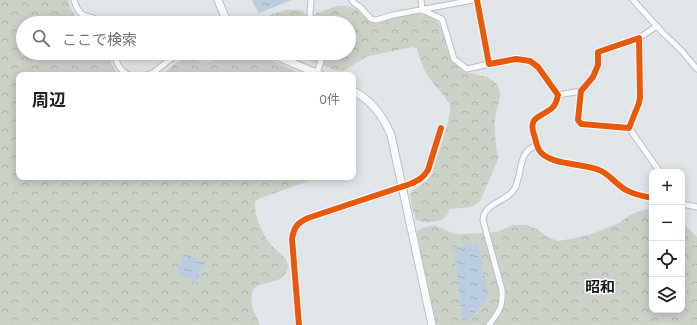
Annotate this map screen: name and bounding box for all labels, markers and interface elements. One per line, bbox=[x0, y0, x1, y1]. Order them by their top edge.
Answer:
search box bbox=[16, 16, 356, 60]
icon: search bbox=[30, 27, 52, 49]
text: ここで検索 bbox=[62, 31, 137, 49]
text: 周辺 bbox=[32, 90, 66, 110]
text: 0件 bbox=[319, 92, 340, 107]
map controls bbox=[649, 169, 685, 313]
button: + bbox=[649, 169, 685, 205]
button: − bbox=[649, 205, 685, 241]
button: locate bbox=[649, 241, 685, 277]
button: layers bbox=[649, 277, 685, 313]
district label: 昭和 bbox=[585, 278, 615, 296]

